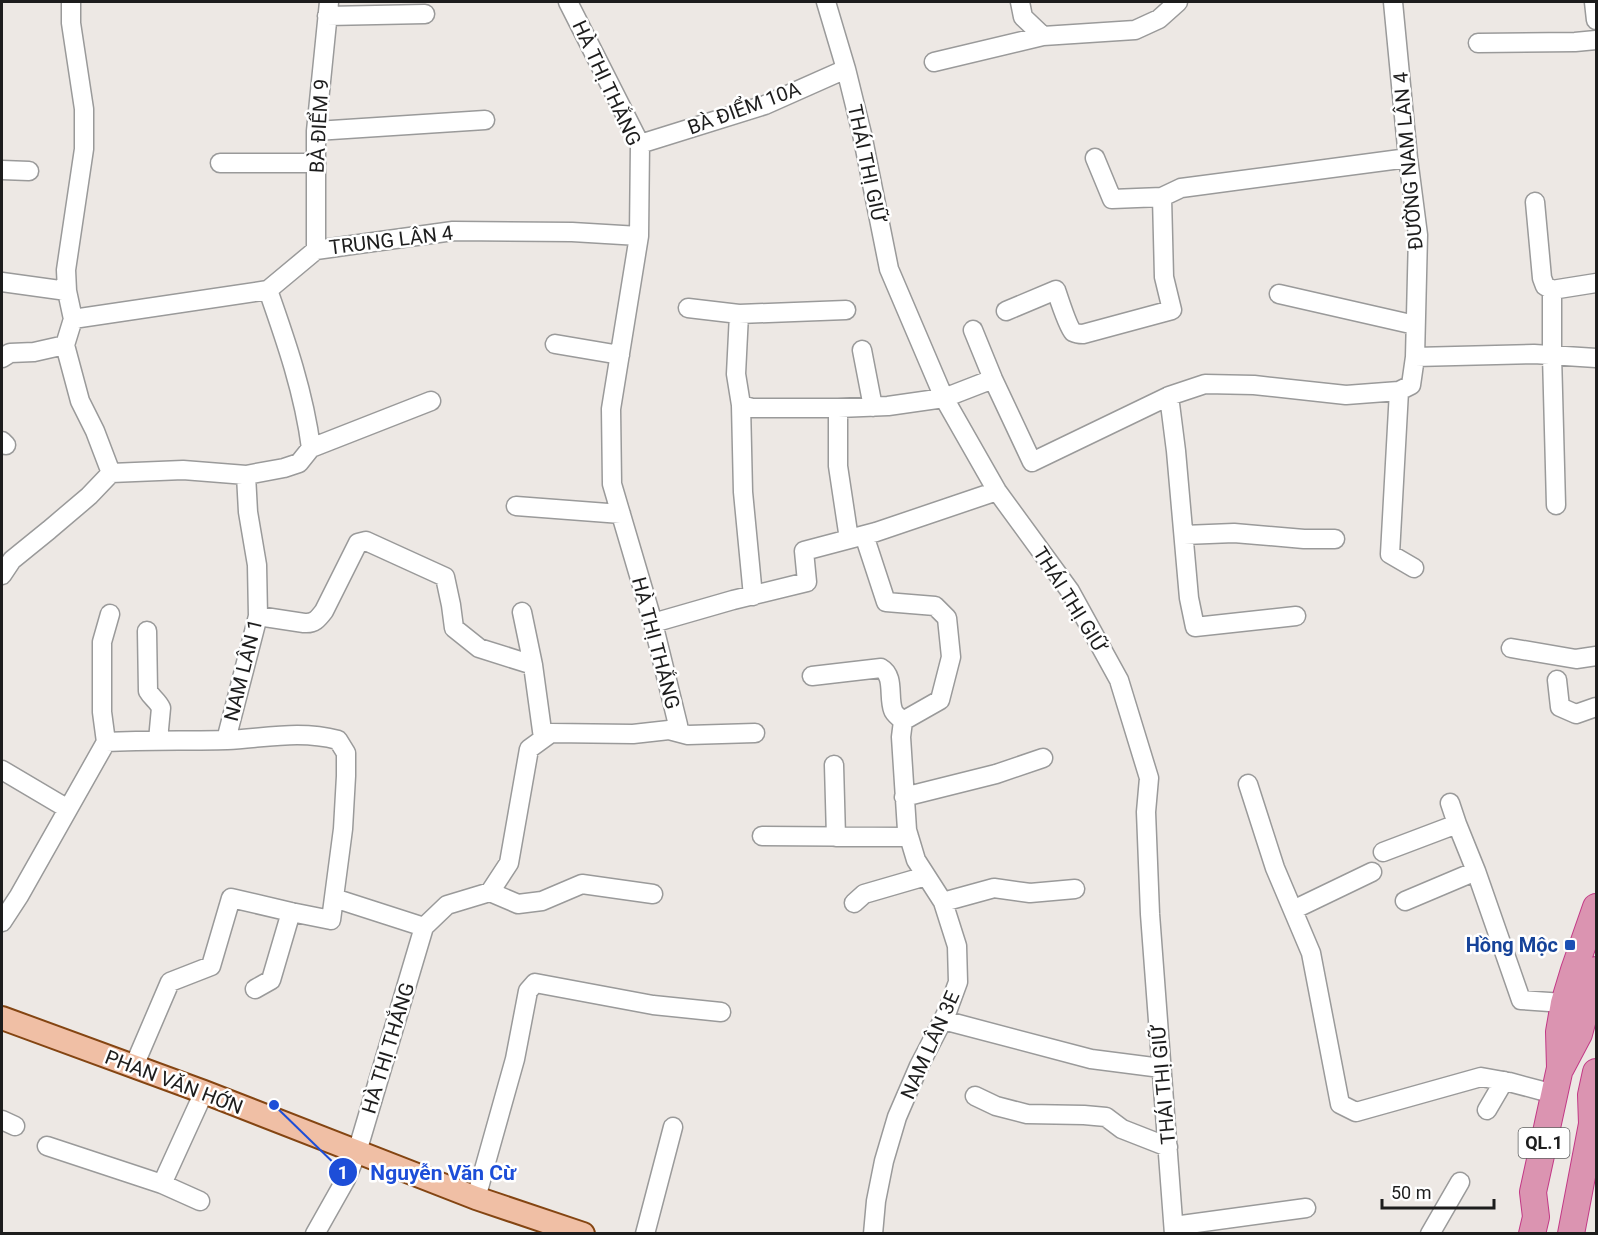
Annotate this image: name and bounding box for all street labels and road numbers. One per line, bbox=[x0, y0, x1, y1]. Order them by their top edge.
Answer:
street label: HÀ THỊ THẮNG bbox=[567, 16, 647, 150]
street label: ĐƯỜNG NAM LÂN 4 bbox=[1388, 71, 1428, 251]
street label: BÀ ĐIỂM 10A bbox=[684, 75, 804, 140]
street label: BÀ ĐIỂM 9 bbox=[304, 78, 333, 174]
street label: THÁI THỊ GIỮ bbox=[843, 102, 892, 226]
street label: TRUNG LÂN 4 bbox=[328, 220, 454, 260]
street label: THÁI THỊ GIỮ bbox=[1028, 542, 1113, 658]
street label: HÀ THỊ THẮNG bbox=[627, 574, 686, 712]
street label: NAM LÂN 1 bbox=[219, 616, 267, 724]
street label: HÀ THỊ THẮNG bbox=[356, 979, 419, 1116]
street label: NAM LÂN 3E bbox=[895, 987, 965, 1103]
street label: THÁI THỊ GIỮ bbox=[1146, 1023, 1180, 1145]
street label: PHAN VĂN HỚN bbox=[102, 1045, 246, 1119]
road number: QL.1 bbox=[1518, 1128, 1570, 1158]

